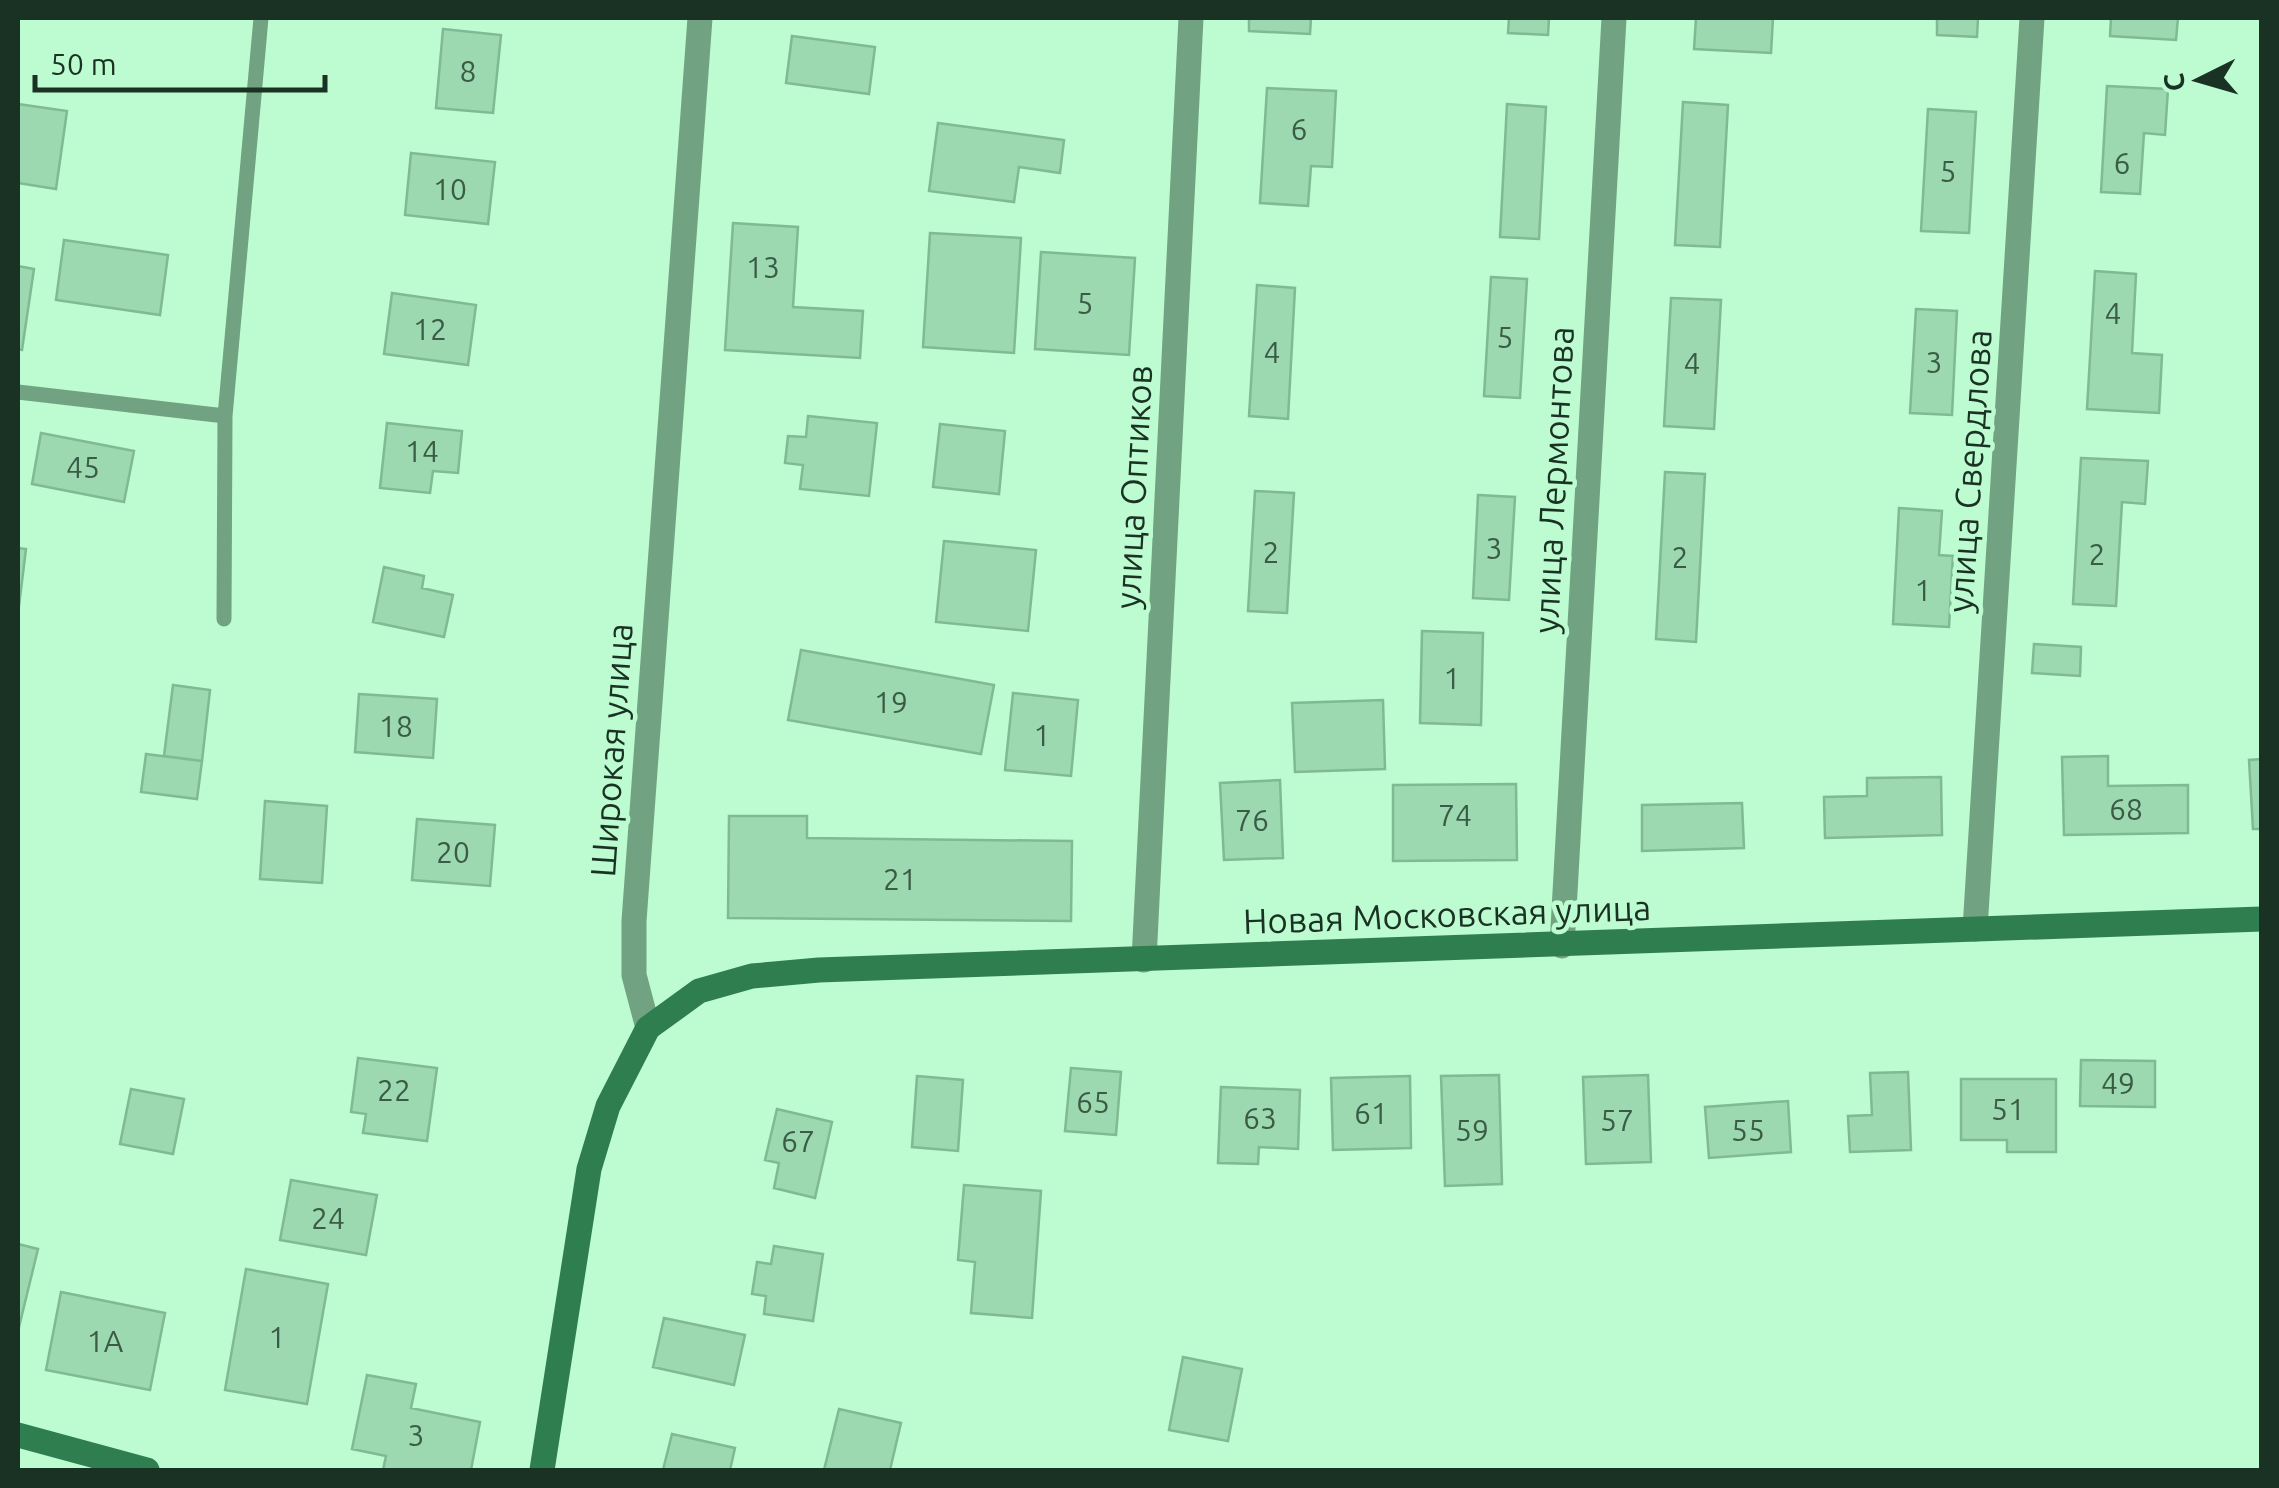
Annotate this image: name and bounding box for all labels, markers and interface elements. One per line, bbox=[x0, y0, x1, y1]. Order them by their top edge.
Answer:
scale bar bbox=[35, 30, 325, 92]
north arrow bbox=[2149, 30, 2249, 130]
text: 50 m bbox=[50, 47, 117, 81]
house number: 8 bbox=[460, 54, 476, 88]
text: С bbox=[2157, 72, 2190, 92]
house number: 6 bbox=[1291, 112, 1307, 146]
house number: 6 bbox=[2114, 146, 2130, 180]
house number: 5 bbox=[1940, 154, 1956, 188]
house number: 10 bbox=[433, 172, 467, 206]
house number: 13 bbox=[746, 250, 780, 284]
house number: 5 bbox=[1077, 286, 1093, 320]
house number: 4 bbox=[2105, 296, 2121, 330]
house number: 12 bbox=[413, 312, 447, 346]
house number: 5 bbox=[1497, 320, 1513, 354]
street label: улица Лермонтова bbox=[1525, 325, 1581, 635]
street label: улица Свердлова bbox=[1939, 328, 1999, 614]
house number: 4 bbox=[1264, 335, 1280, 369]
house number: 3 bbox=[1926, 345, 1942, 379]
house number: 4 bbox=[1684, 346, 1700, 380]
street label: улица Оптиков bbox=[1107, 364, 1159, 610]
house number: 14 bbox=[405, 434, 439, 468]
house number: 45 bbox=[66, 450, 100, 484]
house number: 3 bbox=[1486, 531, 1502, 565]
house number: 2 bbox=[1263, 535, 1279, 569]
house number: 2 bbox=[2089, 537, 2105, 571]
house number: 2 bbox=[1672, 540, 1688, 574]
house number: 1 bbox=[1915, 573, 1931, 607]
street label: Широкая улица bbox=[582, 622, 640, 878]
house number: 1 bbox=[1444, 661, 1460, 695]
house number: 19 bbox=[874, 685, 908, 719]
house number: 18 bbox=[379, 709, 413, 743]
house number: 1 bbox=[1034, 718, 1050, 752]
house number: 68 bbox=[2109, 792, 2143, 826]
house number: 74 bbox=[1438, 798, 1472, 832]
house number: 76 bbox=[1235, 803, 1269, 837]
house number: 20 bbox=[436, 835, 470, 869]
house number: 21 bbox=[883, 862, 917, 896]
street label: Новая Московская улица bbox=[1242, 887, 1652, 941]
house number: 49 bbox=[2101, 1066, 2135, 1100]
house number: 22 bbox=[377, 1073, 411, 1107]
house number: 65 bbox=[1076, 1085, 1110, 1119]
house number: 51 bbox=[1991, 1092, 2025, 1126]
house number: 61 bbox=[1354, 1096, 1388, 1130]
house number: 63 bbox=[1243, 1101, 1277, 1135]
house number: 57 bbox=[1600, 1103, 1634, 1137]
house number: 59 bbox=[1455, 1113, 1489, 1147]
house number: 55 bbox=[1731, 1113, 1765, 1147]
house number: 67 bbox=[781, 1124, 815, 1158]
house number: 24 bbox=[311, 1201, 345, 1235]
house number: 1 bbox=[269, 1320, 285, 1354]
house number: 1А bbox=[87, 1324, 124, 1358]
house number: 3 bbox=[408, 1418, 424, 1452]

